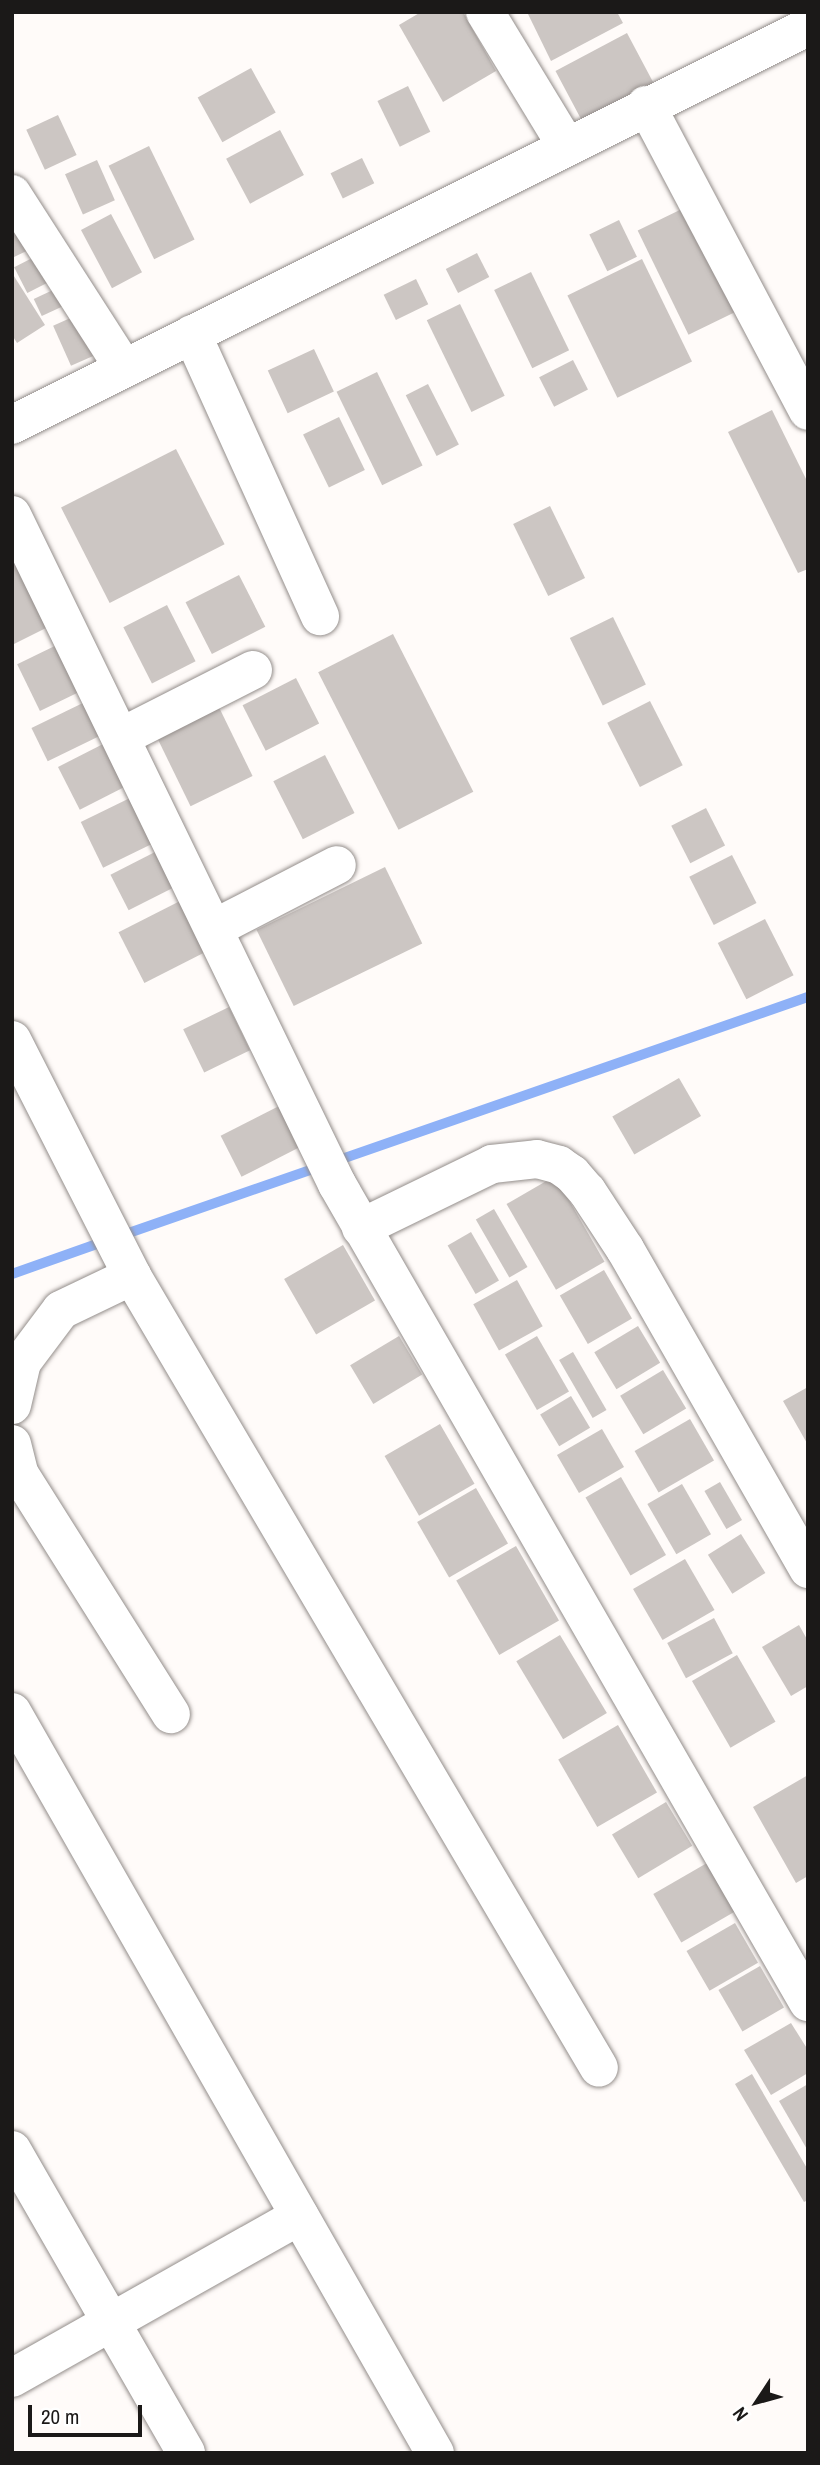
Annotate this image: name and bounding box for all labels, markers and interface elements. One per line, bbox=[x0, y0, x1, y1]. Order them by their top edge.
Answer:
north arrow bbox=[722, 2367, 792, 2437]
scale bar bbox=[32, 2392, 145, 2436]
text: 20 m bbox=[41, 2402, 79, 2431]
text: N bbox=[726, 2402, 754, 2427]

